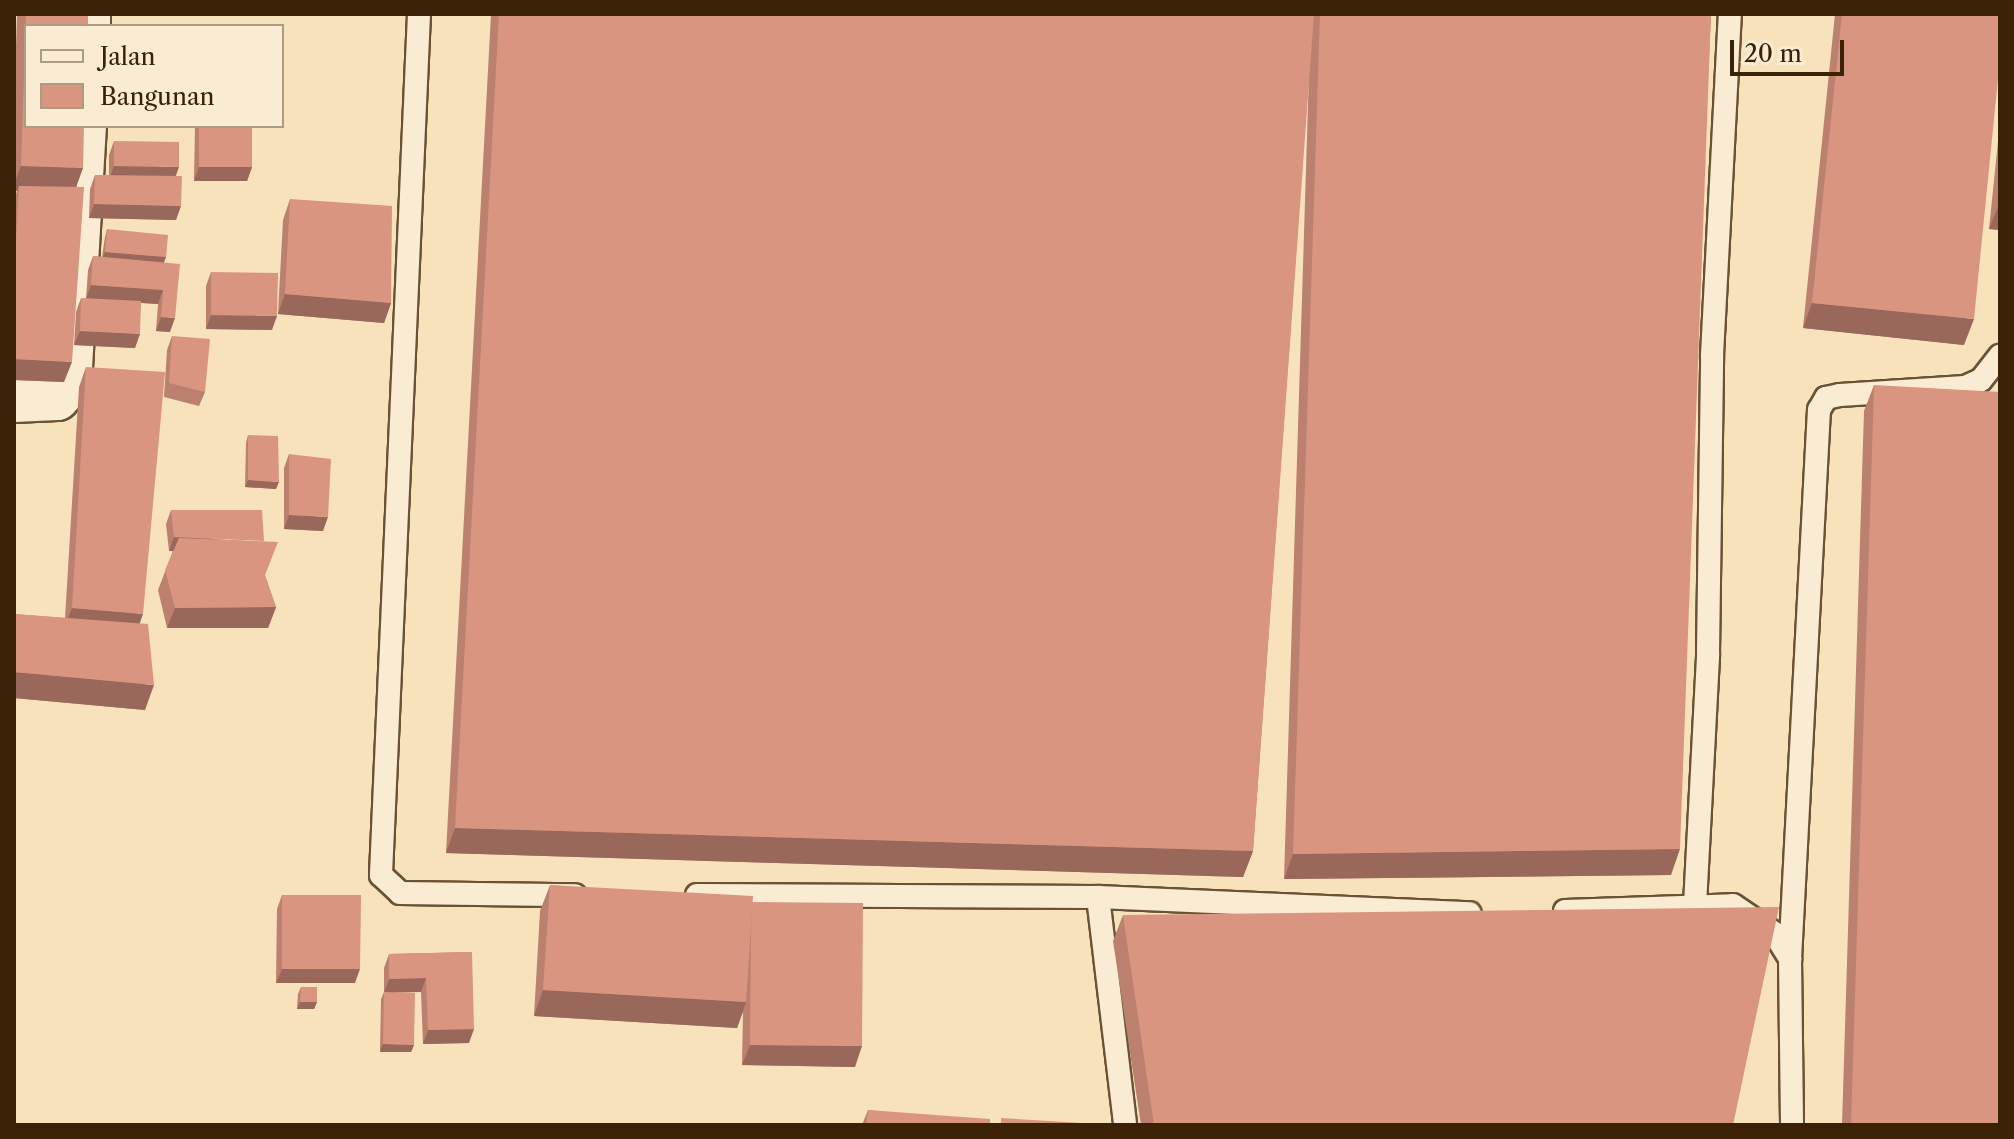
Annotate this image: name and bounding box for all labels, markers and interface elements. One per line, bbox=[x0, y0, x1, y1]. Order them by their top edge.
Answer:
legend bbox=[24, 24, 284, 128]
scale bar bbox=[1734, 24, 1848, 74]
text: 20 m bbox=[1744, 39, 1802, 68]
text: Jalan bbox=[100, 42, 156, 71]
text: Bangunan bbox=[100, 82, 215, 111]

